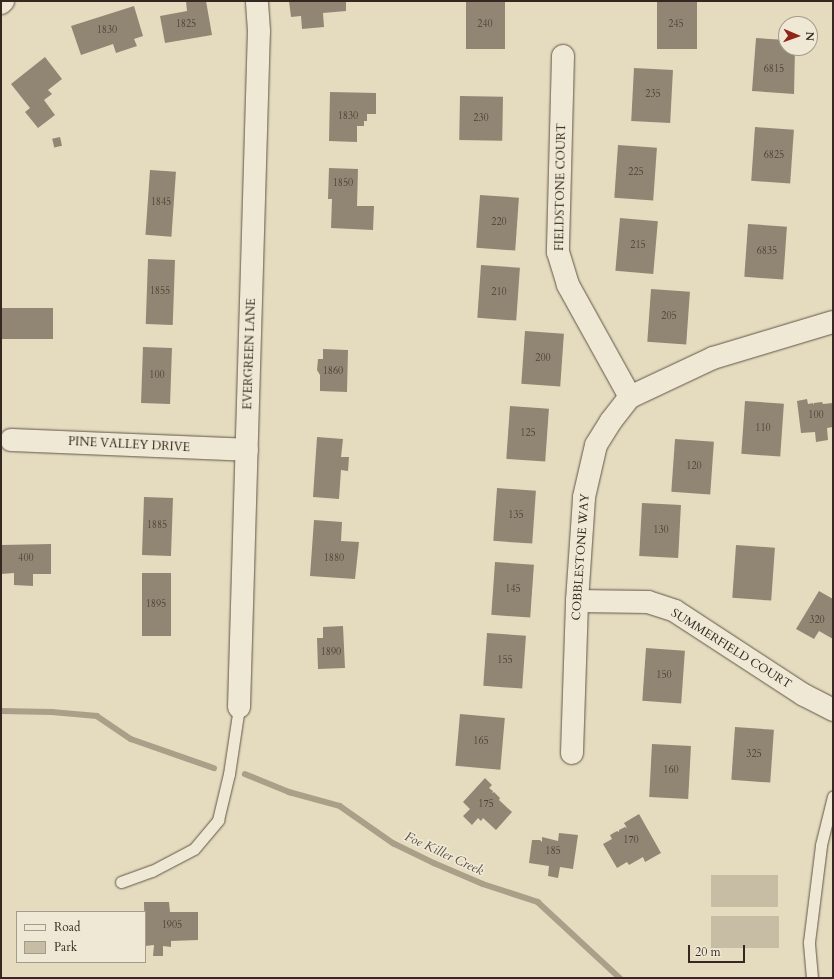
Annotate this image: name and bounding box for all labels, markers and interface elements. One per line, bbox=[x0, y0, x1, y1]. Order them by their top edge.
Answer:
north arrow bbox=[778, 16, 818, 56]
house number: 1825 bbox=[176, 19, 196, 31]
house number: 240 bbox=[477, 19, 493, 31]
house number: 245 bbox=[668, 19, 684, 31]
house number: 1830 bbox=[97, 25, 117, 37]
text: N bbox=[802, 31, 817, 41]
house number: 6815 bbox=[764, 64, 784, 76]
house number: 235 bbox=[645, 89, 661, 101]
house number: 1830 bbox=[338, 111, 358, 123]
house number: 230 bbox=[473, 113, 489, 125]
street label: FIELDSTONE COURT bbox=[553, 123, 569, 251]
house number: 6825 bbox=[764, 150, 784, 162]
house number: 225 bbox=[628, 167, 644, 179]
house number: 1850 bbox=[333, 178, 353, 190]
house number: 1845 bbox=[151, 197, 171, 209]
house number: 220 bbox=[491, 217, 507, 229]
house number: 215 bbox=[630, 240, 646, 252]
house number: 6835 bbox=[757, 246, 777, 258]
house number: 1855 bbox=[150, 286, 170, 298]
house number: 210 bbox=[491, 287, 507, 299]
street label: EVERGREEN LANE bbox=[241, 298, 259, 410]
house number: 205 bbox=[661, 311, 677, 323]
house number: 200 bbox=[535, 353, 551, 365]
house number: 1860 bbox=[323, 366, 343, 378]
house number: 100 bbox=[149, 370, 165, 382]
house number: 100 bbox=[808, 410, 824, 422]
house number: 110 bbox=[755, 423, 771, 435]
house number: 125 bbox=[520, 428, 536, 440]
street label: PINE VALLEY DRIVE bbox=[68, 435, 190, 455]
house number: 120 bbox=[686, 461, 702, 473]
street label: COBBLESTONE WAY bbox=[569, 493, 593, 621]
house number: 135 bbox=[508, 510, 524, 522]
house number: 1885 bbox=[147, 520, 167, 532]
house number: 130 bbox=[653, 525, 669, 537]
house number: 400 bbox=[18, 553, 34, 565]
house number: 1880 bbox=[324, 553, 344, 565]
house number: 145 bbox=[505, 584, 521, 596]
house number: 1895 bbox=[146, 599, 166, 611]
street label: SUMMERFIELD COURT bbox=[668, 606, 794, 692]
house number: 320 bbox=[809, 615, 825, 627]
house number: 1890 bbox=[321, 647, 341, 659]
house number: 155 bbox=[497, 655, 513, 667]
house number: 150 bbox=[656, 670, 672, 682]
house number: 165 bbox=[473, 736, 489, 748]
house number: 325 bbox=[746, 749, 762, 761]
house number: 160 bbox=[663, 765, 679, 777]
house number: 175 bbox=[478, 799, 494, 811]
water label: Foe Killer Creek bbox=[402, 829, 486, 879]
house number: 170 bbox=[623, 835, 639, 847]
house number: 185 bbox=[545, 846, 561, 858]
legend bbox=[16, 911, 146, 963]
text: Road bbox=[54, 919, 80, 935]
house number: 1905 bbox=[162, 920, 182, 932]
scale bar bbox=[690, 937, 747, 963]
text: Park bbox=[54, 939, 77, 955]
text: 20 m bbox=[695, 944, 721, 960]

